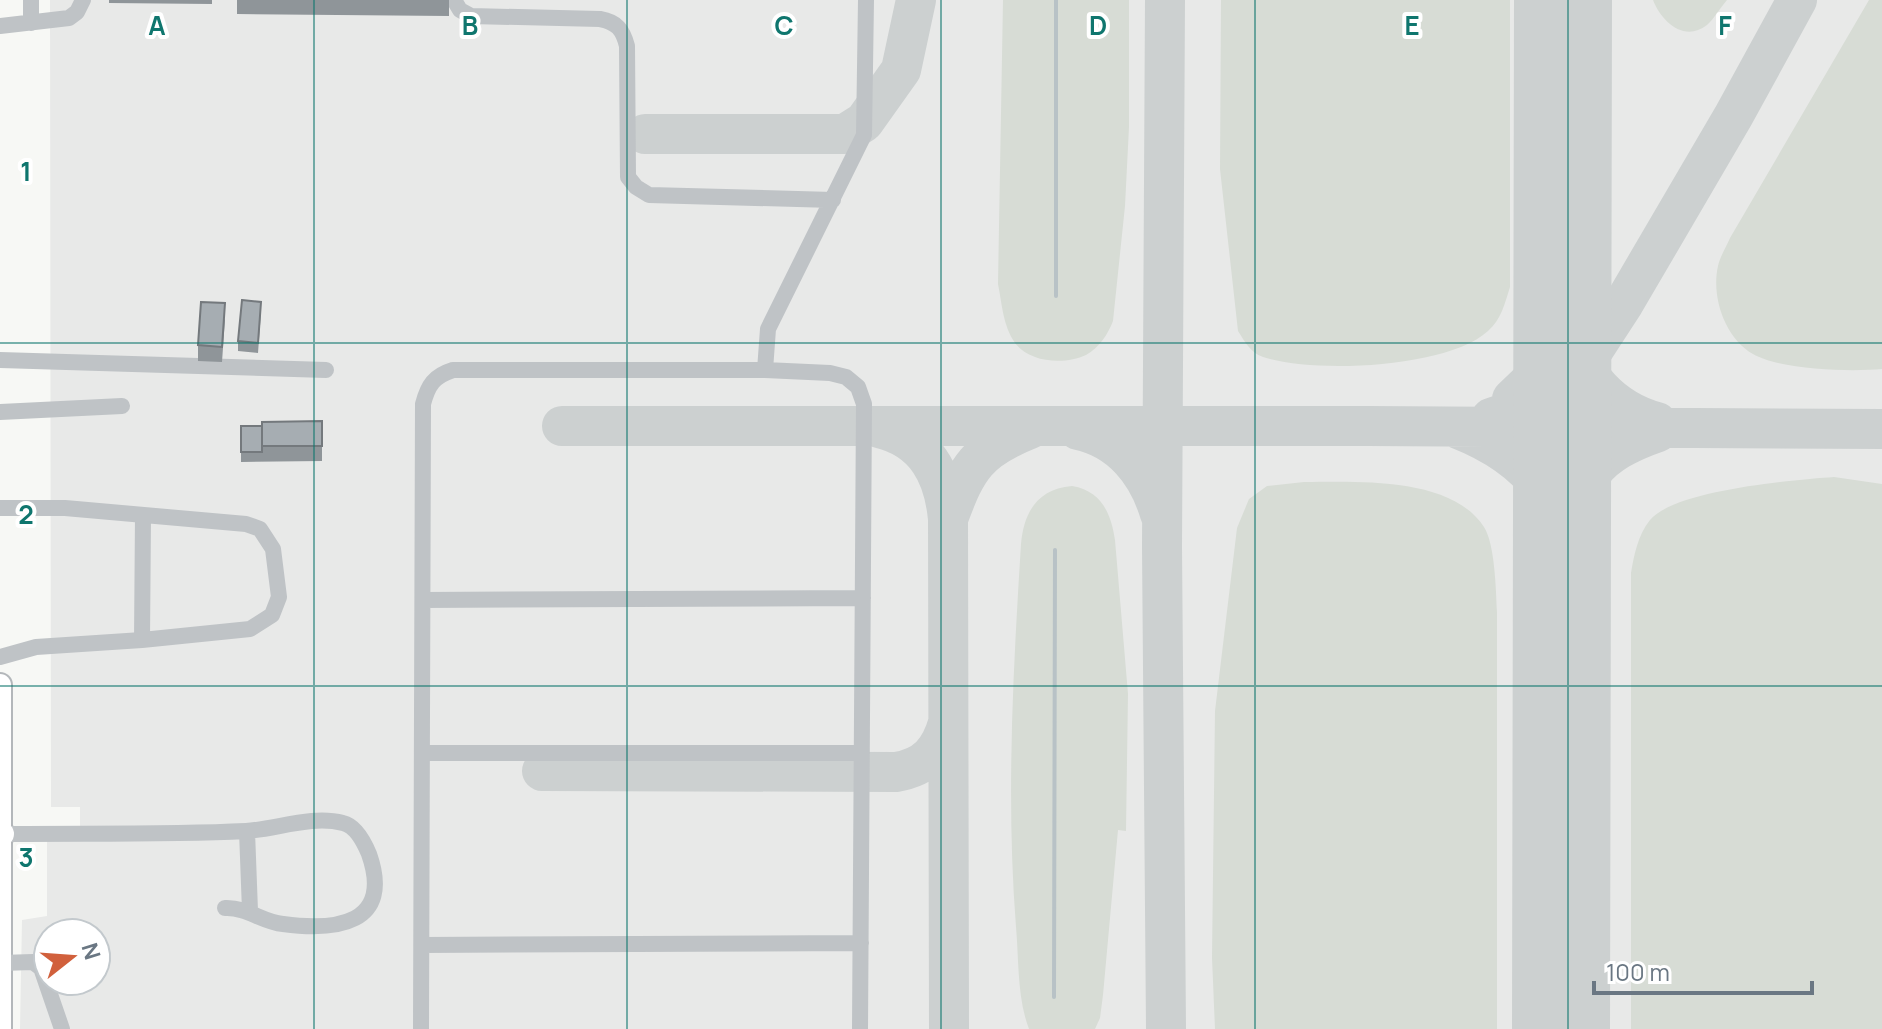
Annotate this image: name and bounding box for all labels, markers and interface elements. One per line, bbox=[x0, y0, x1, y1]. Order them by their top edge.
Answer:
text: A bbox=[148, 7, 166, 43]
text: B bbox=[462, 7, 478, 43]
text: C bbox=[774, 7, 794, 43]
text: D bbox=[1089, 7, 1107, 43]
text: E bbox=[1404, 7, 1420, 43]
text: F bbox=[1718, 7, 1732, 43]
text: 1 bbox=[20, 153, 32, 189]
text: 2 bbox=[18, 496, 34, 532]
text: 3 bbox=[18, 839, 34, 875]
north arrow bbox=[32, 917, 112, 997]
text: N bbox=[74, 939, 108, 963]
scale bar bbox=[1594, 945, 1812, 995]
text: 100 m bbox=[1606, 955, 1670, 988]

